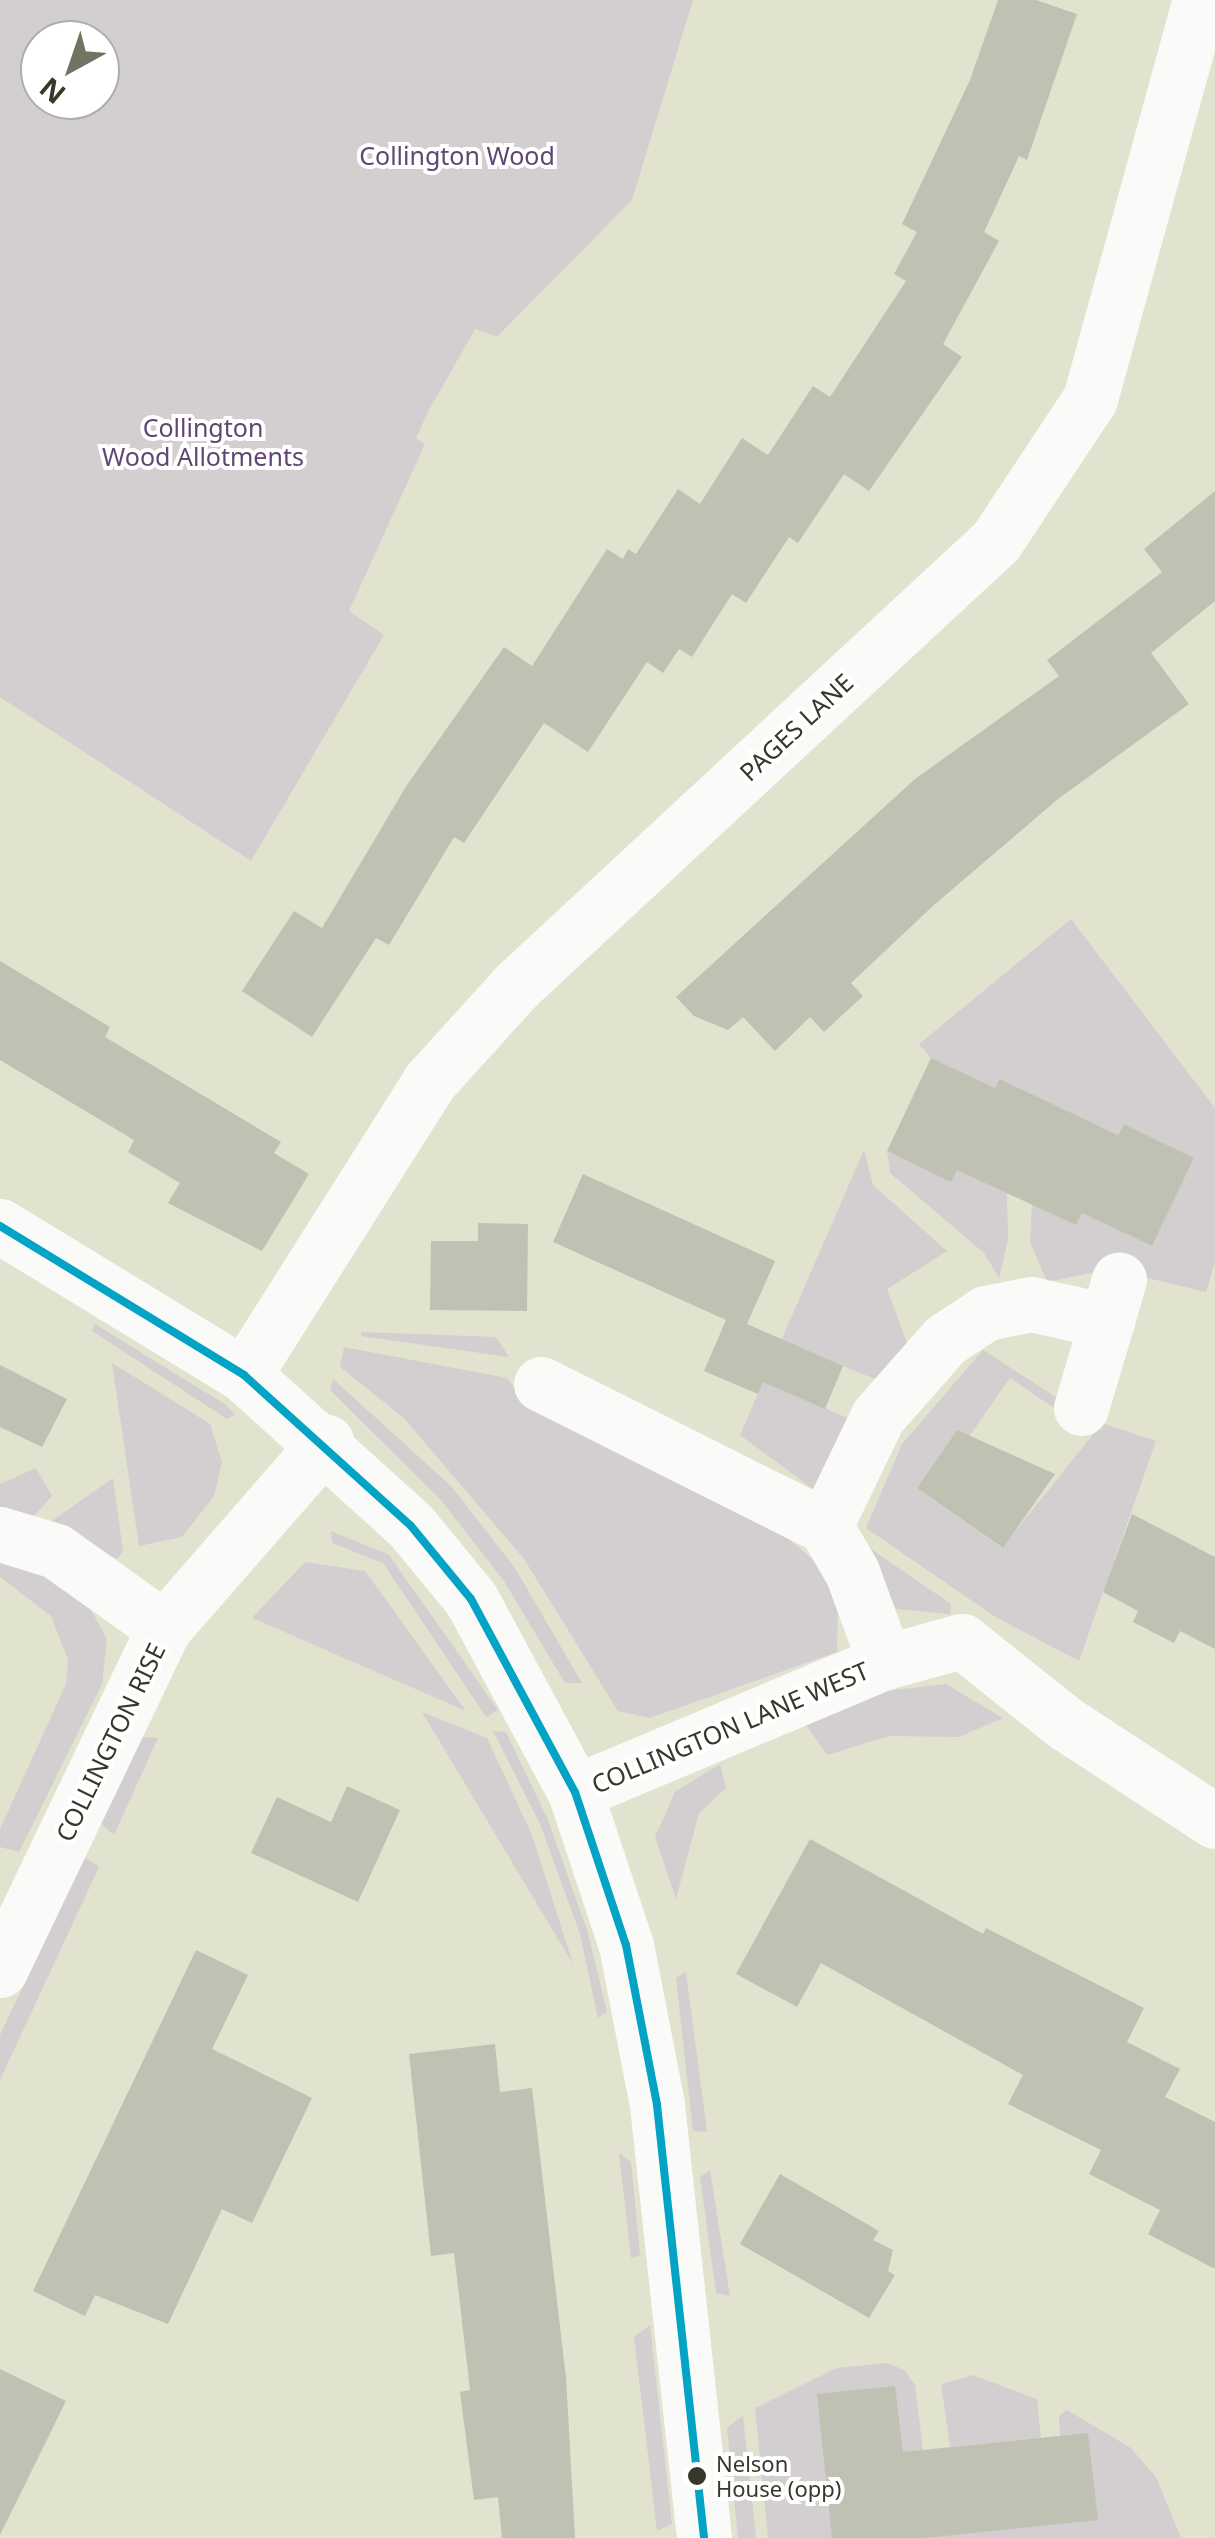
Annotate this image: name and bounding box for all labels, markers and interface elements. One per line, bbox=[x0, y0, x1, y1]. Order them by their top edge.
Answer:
north arrow bbox=[20, 20, 120, 120]
text: N bbox=[31, 70, 73, 113]
park label: Collington Wood bbox=[359, 140, 555, 170]
park label: Collington Wood Allotments bbox=[102, 413, 304, 472]
street label: PAGES LANE bbox=[733, 667, 859, 787]
street label: COLLINGTON RISE bbox=[49, 1638, 171, 1846]
street label: COLLINGTON LANE WEST bbox=[587, 1655, 873, 1799]
place label: Nelson House (opp) bbox=[716, 2450, 841, 2502]
marker: Nelson House (opp) bbox=[687, 2466, 707, 2486]

